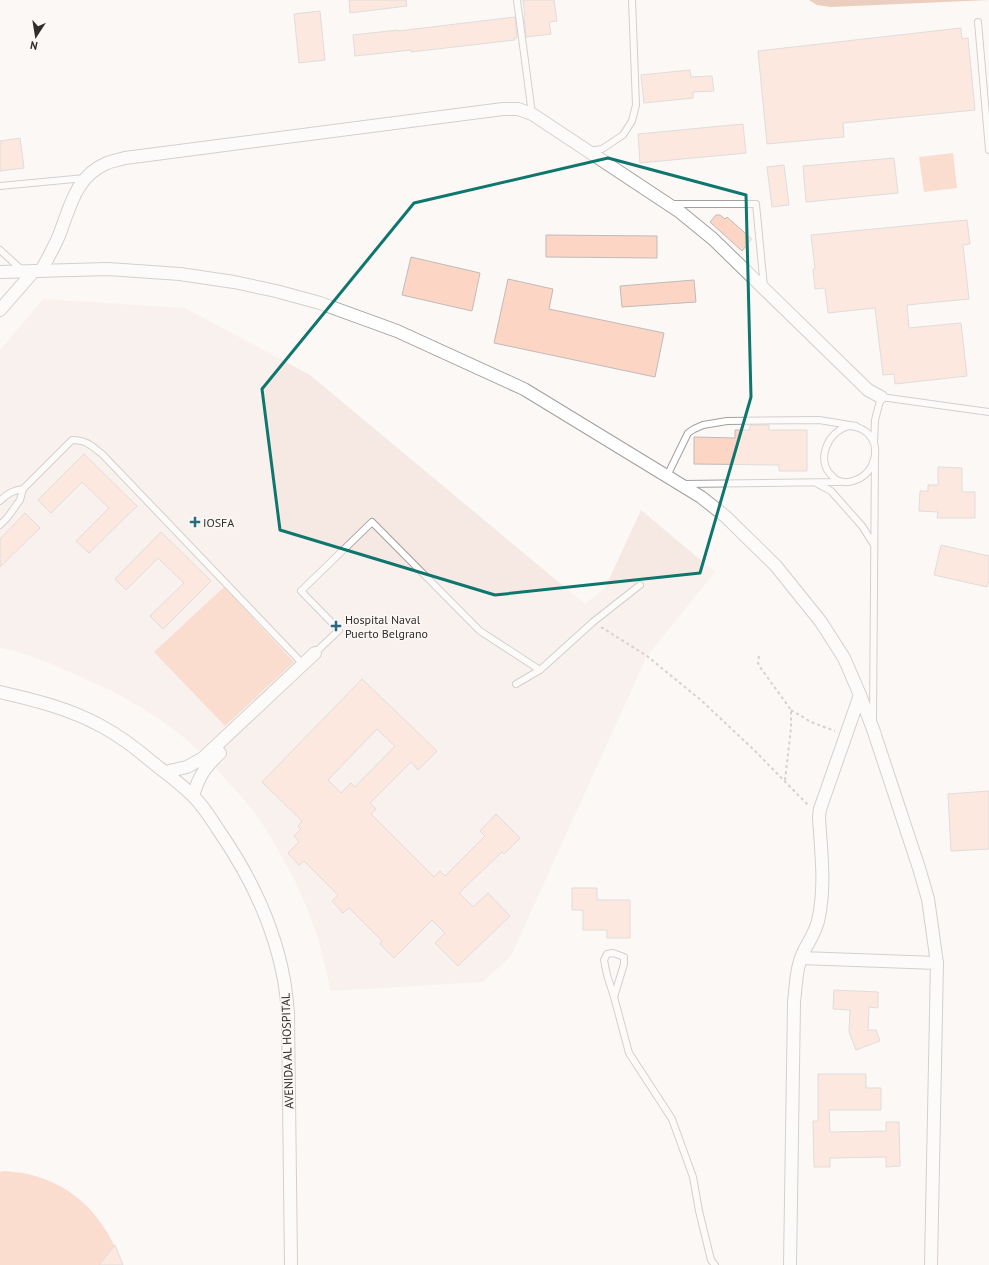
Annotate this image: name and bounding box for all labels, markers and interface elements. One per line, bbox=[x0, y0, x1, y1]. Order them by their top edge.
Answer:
north arrow bbox=[16, 16, 56, 56]
text: N bbox=[29, 38, 39, 53]
place label: IOSFA bbox=[203, 515, 234, 530]
marker: IOSFA bbox=[190, 517, 200, 527]
place label: Hospital Naval Puerto Belgrano bbox=[345, 612, 428, 641]
marker: Hospital Naval Puerto Belgrano bbox=[330, 620, 342, 632]
street label: AVENIDA AL HOSPITAL bbox=[277, 993, 297, 1109]

